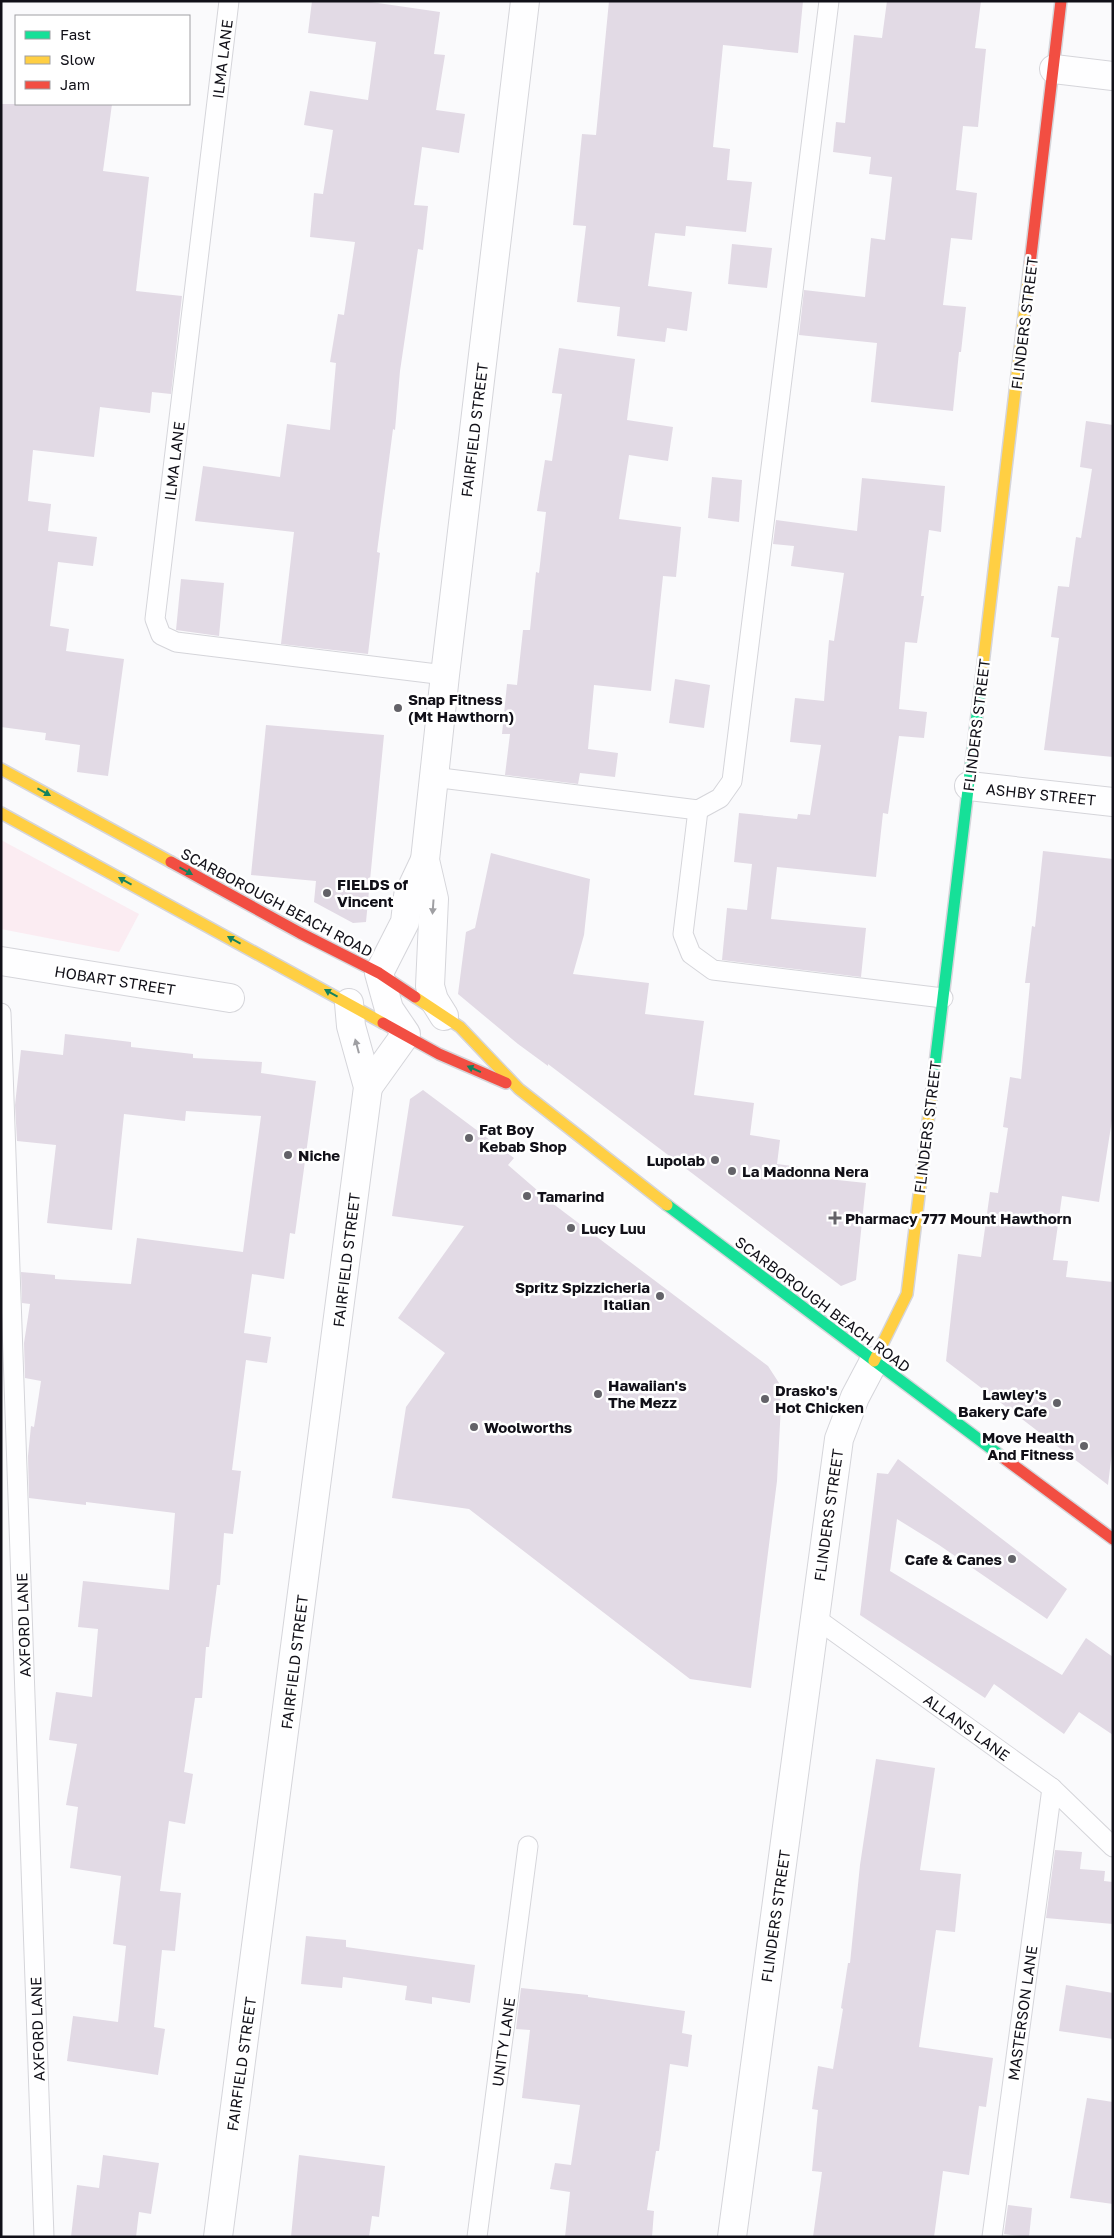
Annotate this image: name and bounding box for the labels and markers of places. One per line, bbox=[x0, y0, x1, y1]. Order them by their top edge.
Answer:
place label: Snap Fitness (Mt Hawthorn) bbox=[408, 690, 514, 725]
marker: Snap Fitness (Mt Hawthorn) bbox=[392, 702, 404, 714]
place label: FIELDS of Vincent bbox=[337, 875, 408, 910]
marker: FIELDS of Vincent bbox=[321, 887, 333, 899]
place label: Fat Boy Kebab Shop bbox=[479, 1120, 567, 1155]
marker: Fat Boy Kebab Shop bbox=[463, 1132, 475, 1144]
place label: Niche bbox=[298, 1146, 340, 1164]
marker: Niche bbox=[282, 1149, 294, 1161]
place label: Lupolab bbox=[646, 1151, 705, 1169]
marker: Lupolab bbox=[709, 1154, 721, 1166]
place label: La Madonna Nera bbox=[742, 1162, 869, 1180]
marker: La Madonna Nera bbox=[726, 1165, 738, 1177]
place label: Tamarind bbox=[537, 1187, 604, 1205]
marker: Tamarind bbox=[521, 1190, 533, 1202]
place label: Pharmacy 777 Mount Hawthorn bbox=[845, 1209, 1072, 1227]
marker: Pharmacy 777 Mount Hawthorn bbox=[829, 1212, 841, 1224]
place label: Lucy Luu bbox=[581, 1219, 646, 1237]
marker: Lucy Luu bbox=[565, 1222, 577, 1234]
place label: Spritz Spizzicheria Italian bbox=[515, 1278, 650, 1313]
marker: Spritz Spizzicheria Italian bbox=[654, 1290, 666, 1302]
place label: Hawaiian's The Mezz bbox=[608, 1376, 687, 1411]
place label: Drasko's Hot Chicken bbox=[775, 1381, 864, 1416]
place label: Lawley's Bakery Cafe bbox=[958, 1385, 1047, 1420]
marker: Hawaiian's The Mezz bbox=[592, 1388, 604, 1400]
marker: Drasko's Hot Chicken bbox=[759, 1393, 771, 1405]
marker: Lawley's Bakery Cafe bbox=[1051, 1397, 1063, 1409]
place label: Woolworths bbox=[484, 1418, 572, 1436]
marker: Woolworths bbox=[468, 1421, 480, 1433]
place label: Move Health And Fitness bbox=[982, 1428, 1074, 1463]
marker: Move Health And Fitness bbox=[1078, 1440, 1090, 1452]
place label: Cafe & Canes bbox=[905, 1550, 1002, 1568]
marker: Cafe & Canes bbox=[1006, 1553, 1018, 1565]

